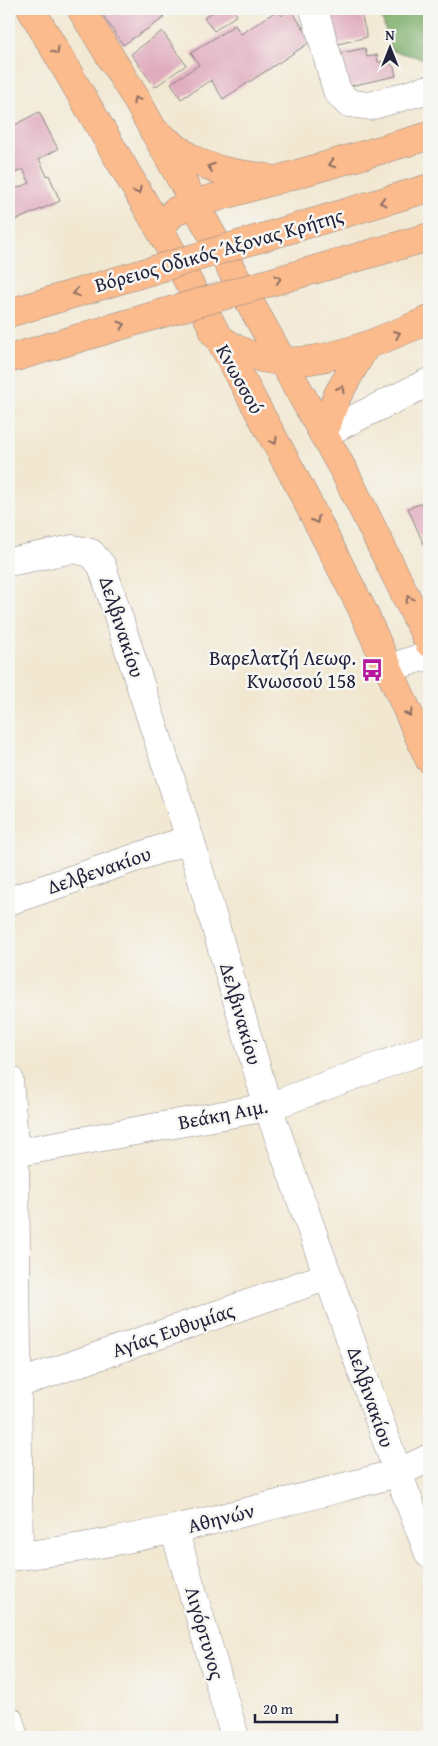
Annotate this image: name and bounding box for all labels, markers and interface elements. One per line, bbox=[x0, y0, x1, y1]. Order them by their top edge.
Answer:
north arrow bbox=[366, 22, 416, 72]
text: N bbox=[385, 25, 395, 45]
one-way arrow bbox=[50, 45, 60, 54]
one-way arrow bbox=[132, 96, 142, 105]
one-way arrow bbox=[328, 158, 336, 168]
one-way arrow bbox=[208, 163, 216, 173]
one-way arrow bbox=[132, 186, 142, 195]
one-way arrow bbox=[379, 197, 387, 207]
street label: Βόρειος Οδικός Άξονας Κρήτης bbox=[91, 200, 347, 299]
one-way arrow bbox=[274, 275, 282, 285]
one-way arrow bbox=[72, 287, 80, 297]
one-way arrow bbox=[118, 321, 126, 331]
one-way arrow bbox=[392, 329, 401, 340]
street label: Κνωσσού bbox=[209, 339, 272, 419]
one-way arrow bbox=[334, 385, 344, 394]
one-way arrow bbox=[268, 436, 278, 445]
one-way arrow bbox=[310, 514, 320, 523]
street label: Δελβινακίου bbox=[93, 573, 152, 681]
one-way arrow bbox=[404, 595, 415, 604]
place label: Βαρελατζή Λεωφ. Κνωσσού 158 bbox=[209, 643, 356, 695]
bus stop icon: Βαρελατζή Λεωφ. Κνωσσού 158 bbox=[359, 657, 385, 683]
one-way arrow bbox=[402, 708, 413, 717]
street label: Δελβενακίου bbox=[43, 838, 155, 901]
street label: Δελβινακίου bbox=[213, 960, 270, 1068]
street label: Βεάκη Αιμ. bbox=[176, 1091, 270, 1136]
street label: Αγίας Ευθυμίας bbox=[108, 1295, 238, 1364]
street label: Δελβινακίου bbox=[341, 1343, 402, 1451]
street label: Αθηνών bbox=[184, 1495, 257, 1540]
street label: Λιγόρτυνος bbox=[178, 1583, 233, 1683]
scale bar bbox=[255, 1691, 338, 1723]
text: 20 m bbox=[263, 1698, 294, 1719]

